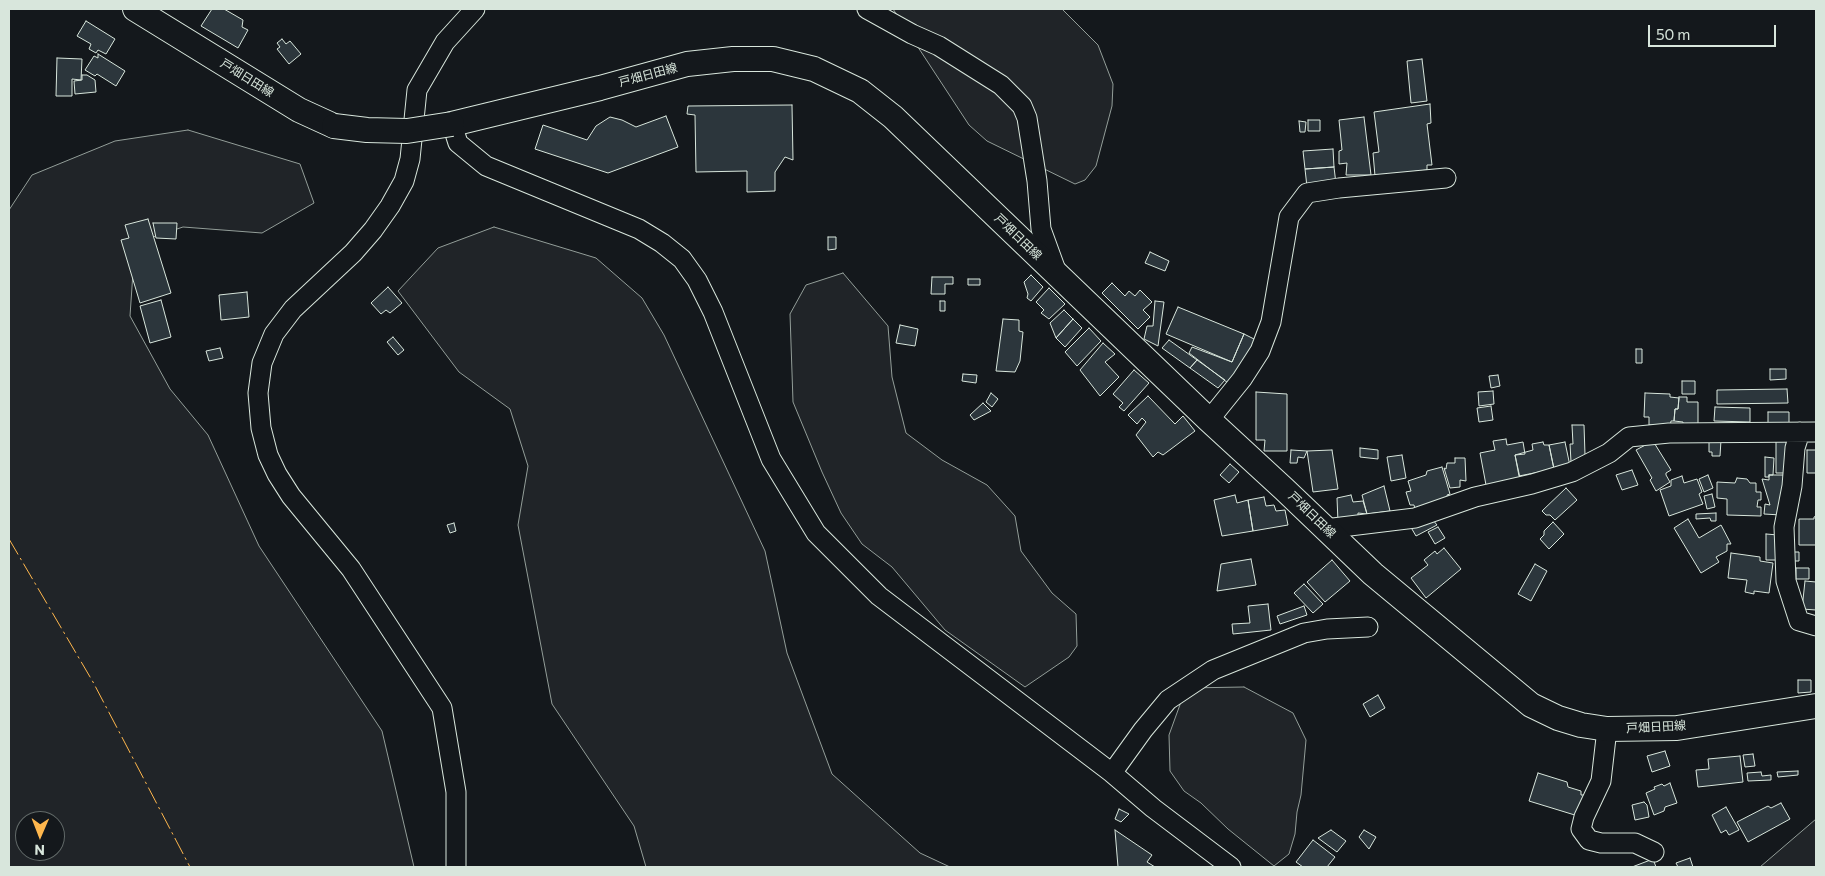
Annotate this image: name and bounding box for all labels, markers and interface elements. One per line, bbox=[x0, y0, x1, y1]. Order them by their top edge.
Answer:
scale bar bbox=[1650, 15, 1778, 47]
text: 50 m bbox=[1656, 25, 1690, 43]
street label: 戸畑日田線 bbox=[218, 56, 276, 100]
street label: 戸畑日田線 bbox=[617, 60, 679, 90]
street label: 戸畑日田線 bbox=[991, 211, 1045, 263]
street label: 戸畑日田線 bbox=[1285, 489, 1339, 541]
street label: 戸畑日田線 bbox=[1626, 718, 1686, 736]
north arrow bbox=[15, 811, 65, 861]
text: N bbox=[34, 842, 45, 859]

